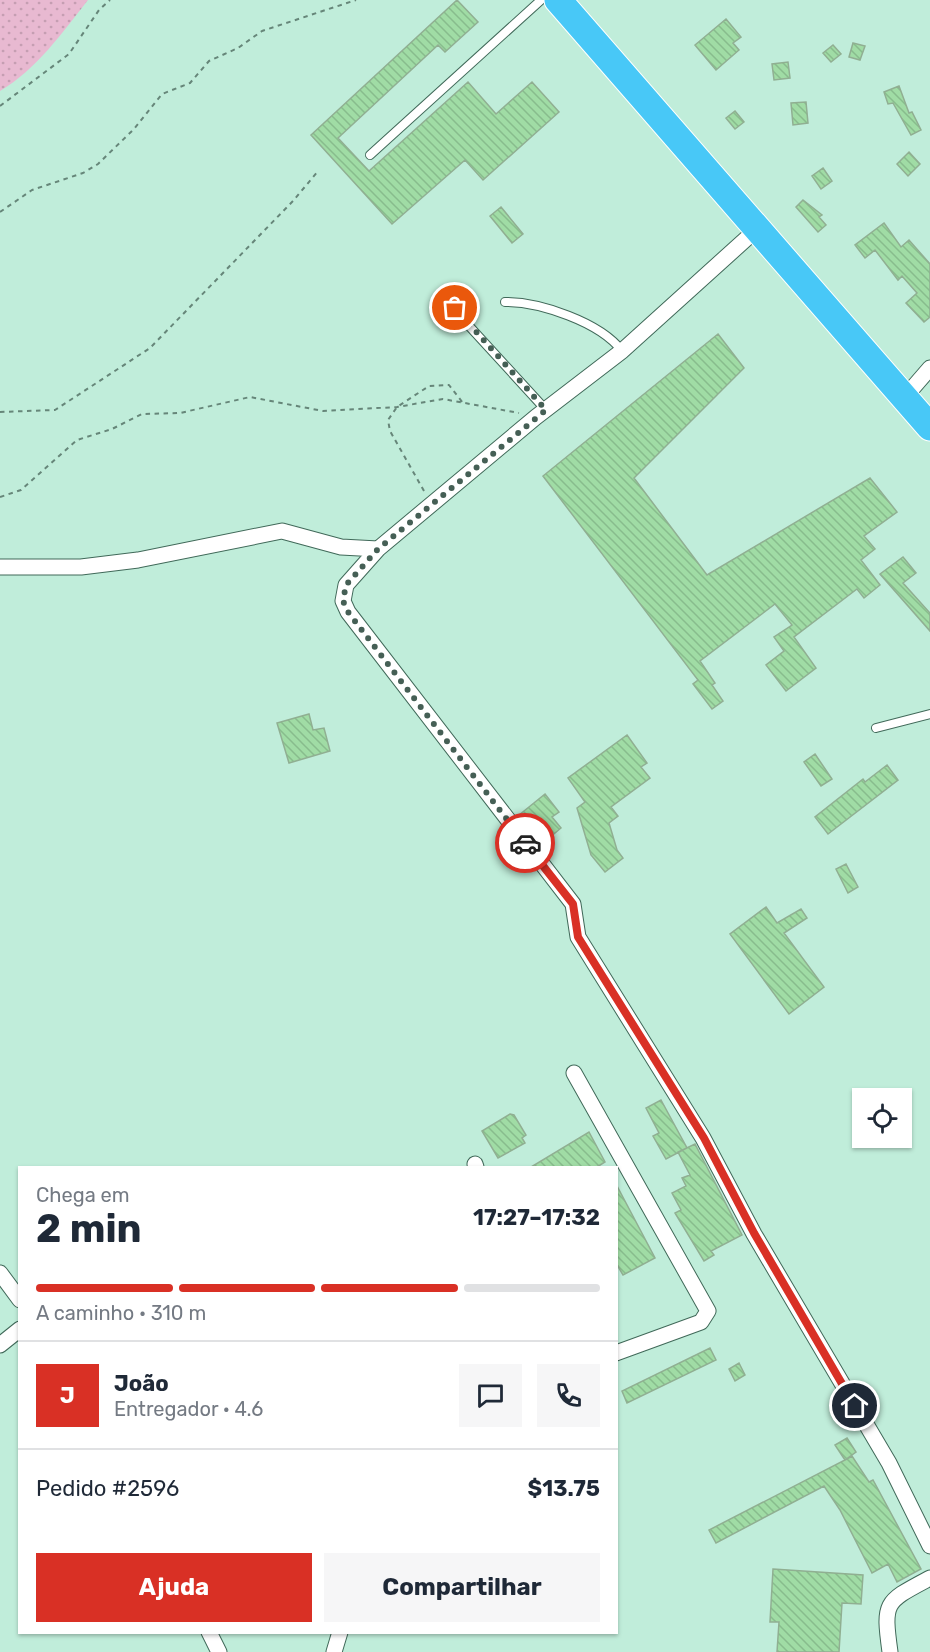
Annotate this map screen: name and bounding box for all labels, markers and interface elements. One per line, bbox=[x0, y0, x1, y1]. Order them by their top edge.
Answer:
pin bbox=[429, 282, 480, 333]
icon: bag bbox=[438, 291, 471, 324]
courier bbox=[495, 813, 555, 873]
icon: car bbox=[509, 827, 542, 860]
map controls bbox=[852, 1088, 912, 1148]
button: locate bbox=[852, 1088, 912, 1148]
text: Chega em bbox=[36, 1183, 130, 1207]
text: 17:27–17:32 bbox=[473, 1204, 600, 1231]
text: 2 min bbox=[36, 1206, 142, 1252]
text: A caminho · 310 m bbox=[36, 1301, 206, 1325]
button: chat bbox=[459, 1364, 522, 1427]
button: phone bbox=[537, 1364, 600, 1427]
text: João bbox=[114, 1370, 169, 1397]
pin bbox=[829, 1380, 880, 1431]
text: J bbox=[60, 1382, 75, 1409]
icon: home bbox=[838, 1389, 871, 1422]
text: Entregador · 4.6 bbox=[114, 1397, 263, 1421]
text: Pedido #2596 bbox=[36, 1475, 179, 1502]
text: $13.75 bbox=[527, 1475, 600, 1502]
button: Ajuda bbox=[36, 1553, 312, 1622]
button: Compartilhar bbox=[324, 1553, 600, 1622]

